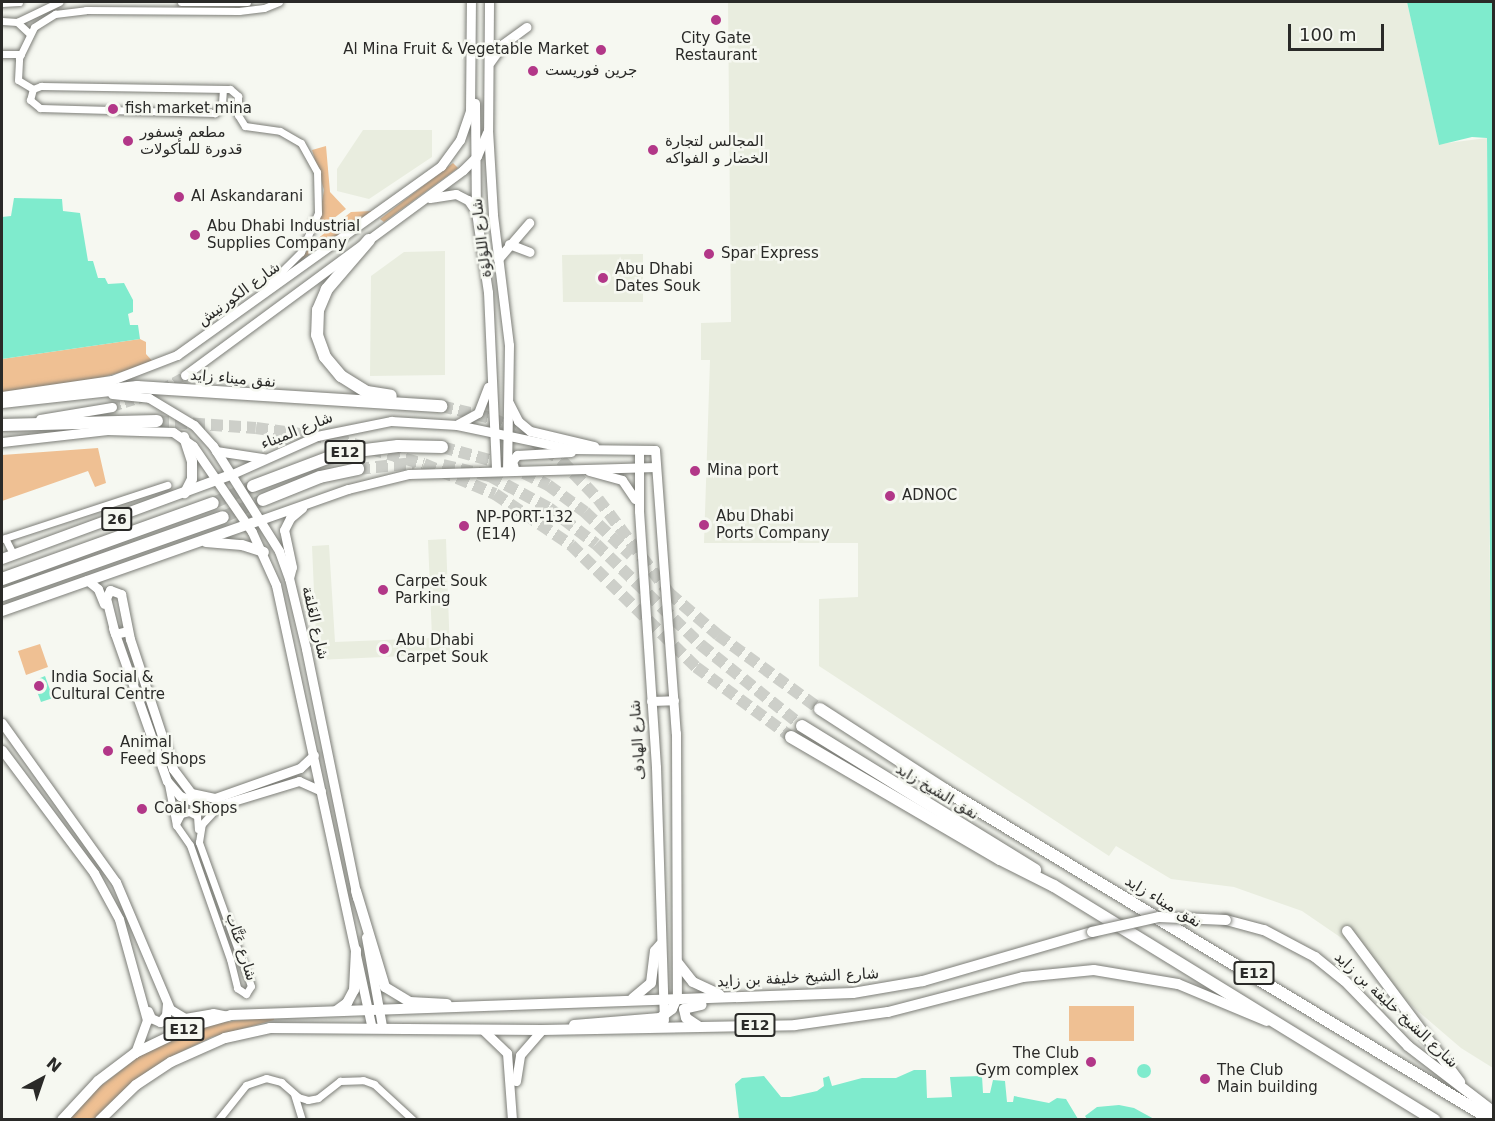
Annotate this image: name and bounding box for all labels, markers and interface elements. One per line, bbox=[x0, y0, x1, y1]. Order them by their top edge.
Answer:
scale bar bbox=[1291, 12, 1387, 50]
marker: City Gate Restaurant bbox=[709, 13, 723, 27]
text: 100 m bbox=[1299, 24, 1357, 45]
place label: City Gate Restaurant bbox=[675, 29, 757, 64]
place label: Al Mina Fruit & Vegetable Market bbox=[343, 41, 589, 59]
marker: Al Mina Fruit & Vegetable Market bbox=[594, 43, 608, 57]
place label: جرين فوريست bbox=[545, 62, 637, 80]
marker: جرين فوريست bbox=[526, 64, 540, 78]
place label: fish market mina bbox=[125, 100, 252, 118]
marker: fish market mina bbox=[106, 102, 120, 116]
place label: مطعم فسفور قدورة للمأكولات bbox=[140, 123, 243, 158]
place label: المجالس لتجارة الخضار و الفواكه bbox=[665, 132, 768, 167]
marker: مطعم فسفور قدورة للمأكولات bbox=[121, 134, 135, 148]
marker: المجالس لتجارة الخضار و الفواكه bbox=[646, 143, 660, 157]
place label: Al Askandarani bbox=[191, 188, 303, 206]
marker: Al Askandarani bbox=[172, 190, 186, 204]
street label: شارع اللؤلؤة bbox=[468, 197, 496, 279]
place label: Abu Dhabi Industrial Supplies Company bbox=[207, 217, 360, 252]
marker: Abu Dhabi Industrial Supplies Company bbox=[188, 228, 202, 242]
place label: Spar Express bbox=[721, 245, 819, 263]
marker: Spar Express bbox=[702, 247, 716, 261]
street label: شارع الكورنيش bbox=[194, 258, 284, 330]
place label: Abu Dhabi Dates Souk bbox=[615, 260, 700, 295]
marker: Abu Dhabi Dates Souk bbox=[596, 271, 610, 285]
street label: نفق ميناء زايد bbox=[189, 366, 277, 392]
street label: شارع الميناء bbox=[258, 408, 336, 454]
road number: E12 bbox=[324, 441, 366, 463]
place label: Mina port bbox=[707, 462, 778, 480]
marker: Mina port bbox=[688, 464, 702, 478]
place label: ADNOC bbox=[902, 487, 957, 505]
marker: ADNOC bbox=[883, 489, 897, 503]
place label: Abu Dhabi Ports Company bbox=[716, 507, 830, 542]
road number: 26 bbox=[100, 508, 134, 530]
place label: NP-PORT-132 (E14) bbox=[476, 508, 573, 543]
marker: Abu Dhabi Ports Company bbox=[697, 518, 711, 532]
marker: NP-PORT-132 (E14) bbox=[457, 519, 471, 533]
place label: Carpet Souk Parking bbox=[395, 572, 487, 607]
marker: Carpet Souk Parking bbox=[376, 583, 390, 597]
street label: شارع الغَلقة bbox=[298, 585, 332, 661]
place label: Abu Dhabi Carpet Souk bbox=[396, 631, 488, 666]
marker: Abu Dhabi Carpet Souk bbox=[377, 642, 391, 656]
place label: India Social & Cultural Centre bbox=[51, 668, 165, 703]
marker: India Social & Cultural Centre bbox=[32, 679, 46, 693]
street label: شارع الهادف bbox=[626, 699, 650, 781]
place label: Animal Feed Shops bbox=[120, 733, 206, 768]
marker: Animal Feed Shops bbox=[101, 744, 115, 758]
street label: نفق الشيخ زايد bbox=[892, 760, 982, 824]
place label: Coal Shops bbox=[154, 800, 237, 818]
marker: Coal Shops bbox=[135, 802, 149, 816]
street label: نفق ميناء زايد bbox=[1122, 872, 1204, 932]
street label: شارع عَتَّاب bbox=[222, 911, 260, 983]
street label: شارع الشيخ خليفة بن زايد bbox=[1331, 948, 1461, 1072]
road number: E12 bbox=[1233, 962, 1275, 984]
street label: شارع الشيخ خليفة بن زايد bbox=[717, 965, 879, 991]
road number: E12 bbox=[734, 1014, 776, 1036]
road number: E12 bbox=[163, 1018, 205, 1040]
place label: The Club Gym complex bbox=[976, 1044, 1079, 1079]
north arrow bbox=[12, 1049, 72, 1109]
text: N bbox=[43, 1053, 65, 1076]
marker: The Club Gym complex bbox=[1084, 1055, 1098, 1069]
place label: The Club Main building bbox=[1217, 1061, 1318, 1096]
marker: The Club Main building bbox=[1198, 1072, 1212, 1086]

